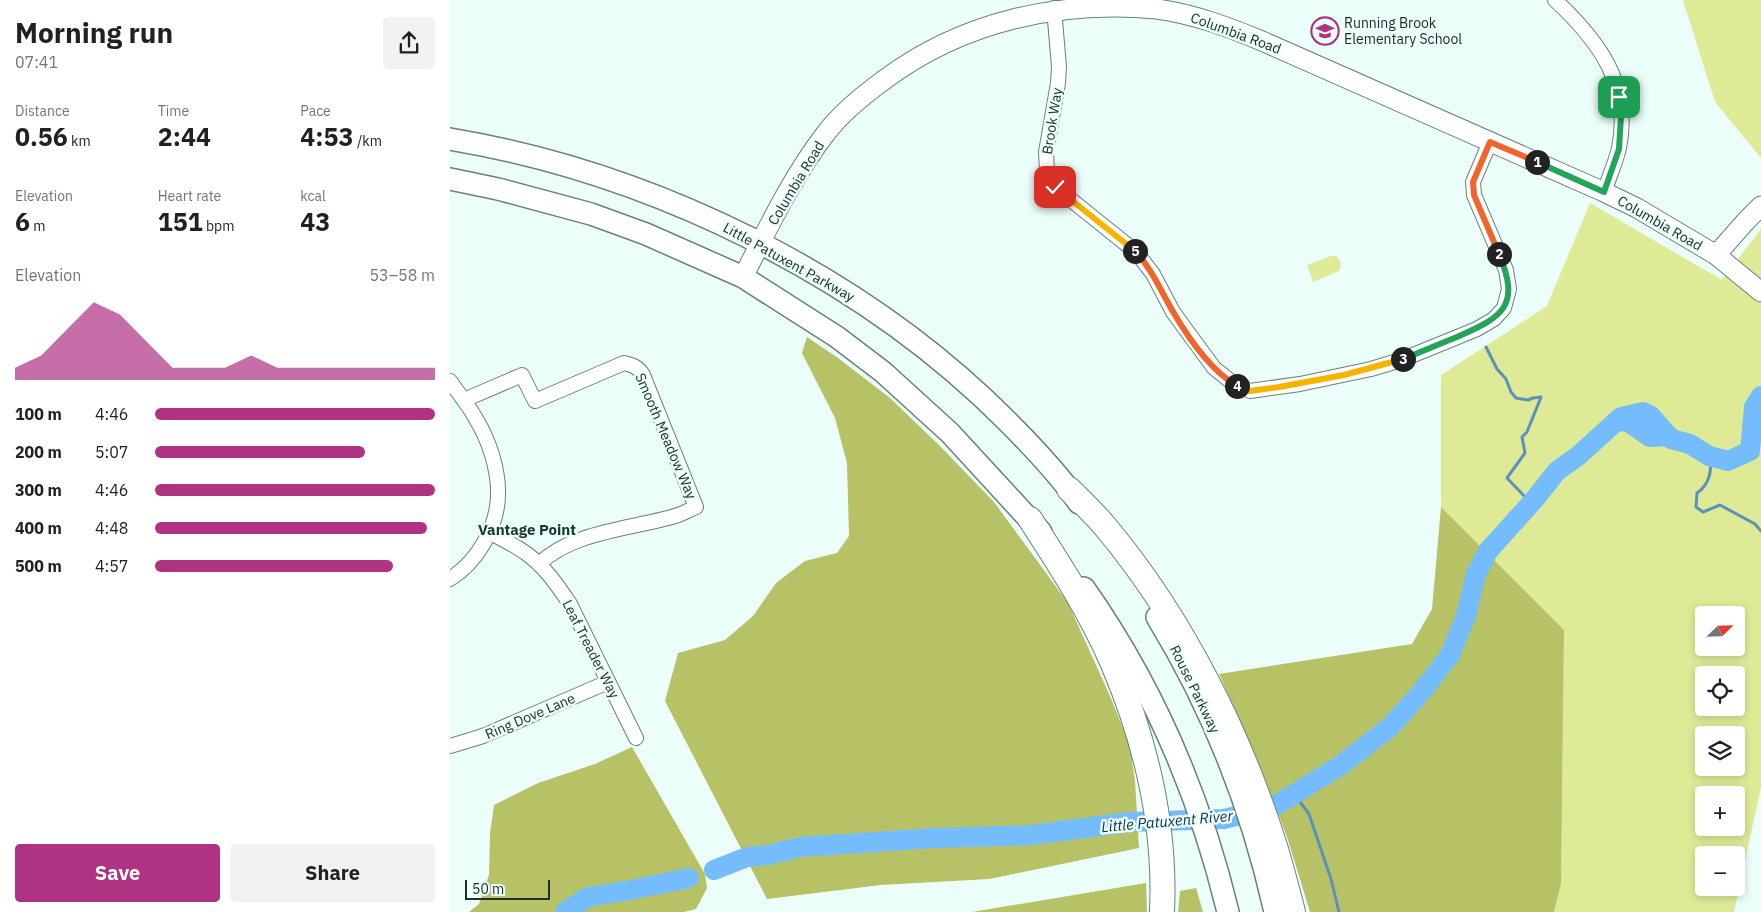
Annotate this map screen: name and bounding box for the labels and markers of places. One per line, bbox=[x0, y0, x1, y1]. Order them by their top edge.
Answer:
place label: Running Brook Elementary School bbox=[1344, 14, 1462, 48]
school or university icon: Running Brook Elementary School bbox=[1310, 16, 1340, 46]
pin bbox=[1598, 76, 1640, 118]
pin: 1 bbox=[1524, 150, 1550, 174]
pin bbox=[1034, 166, 1076, 208]
pin: 5 bbox=[1122, 238, 1148, 264]
pin: 2 bbox=[1486, 242, 1512, 266]
pin: 3 bbox=[1390, 346, 1416, 372]
pin: 4 bbox=[1224, 374, 1250, 398]

